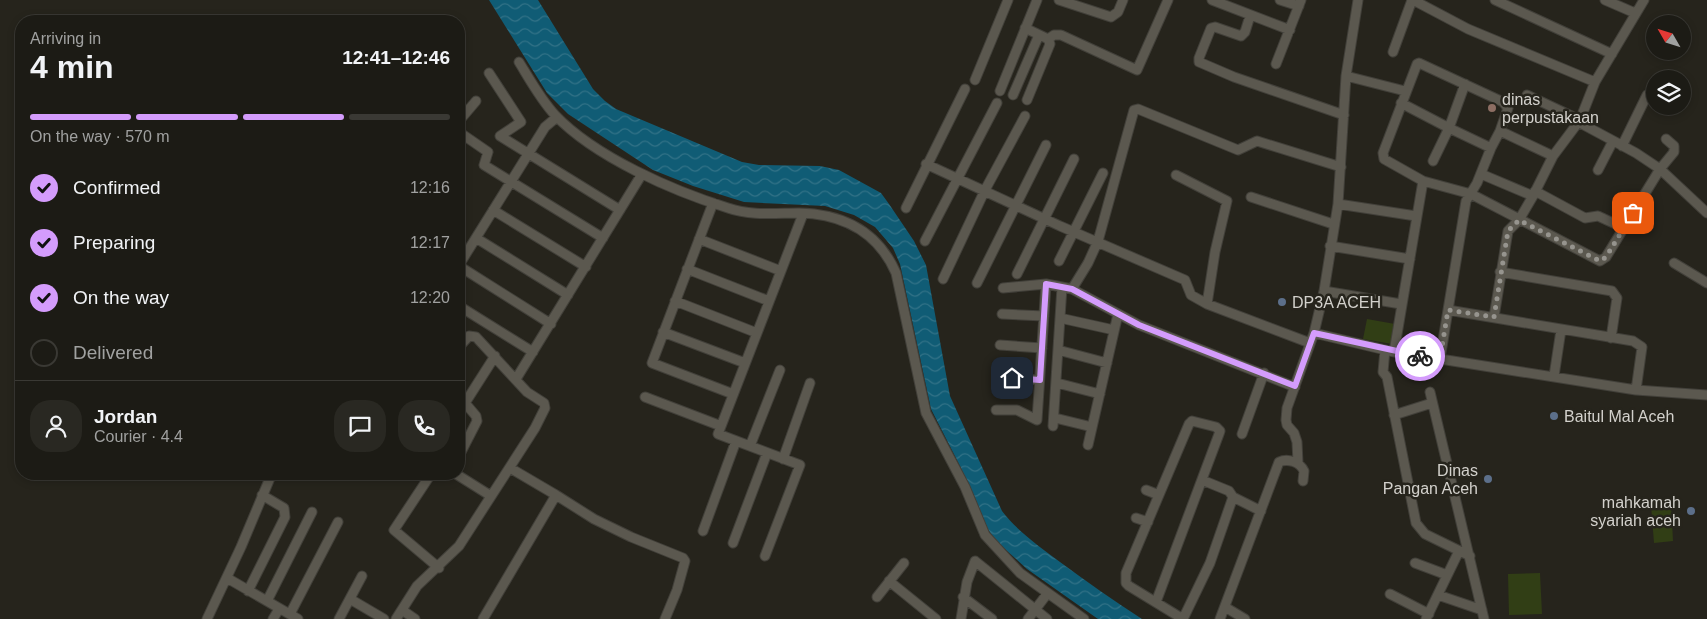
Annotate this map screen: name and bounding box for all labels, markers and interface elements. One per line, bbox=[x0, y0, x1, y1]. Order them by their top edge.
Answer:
north arrow bbox=[1646, 15, 1691, 60]
map controls bbox=[1646, 15, 1691, 115]
text: Arriving in bbox=[30, 30, 101, 47]
text: 12:41–12:46 bbox=[342, 47, 450, 68]
text: 4 min bbox=[30, 49, 114, 85]
button: layers bbox=[1646, 70, 1691, 115]
place label: dinas perpustakaan bbox=[1502, 91, 1599, 126]
marker: dinas perpustakaan bbox=[1486, 102, 1498, 114]
text: On the way · 570 m bbox=[30, 128, 170, 145]
icon: check bbox=[30, 174, 58, 202]
text: Confirmed bbox=[73, 177, 161, 198]
text: 12:16 bbox=[410, 179, 450, 196]
pin bbox=[1612, 192, 1654, 234]
icon: bag bbox=[1619, 199, 1647, 227]
icon: check bbox=[30, 229, 58, 257]
text: Preparing bbox=[73, 232, 155, 253]
text: 12:17 bbox=[410, 234, 450, 251]
icon: check bbox=[30, 284, 58, 312]
text: On the way bbox=[73, 287, 169, 308]
text: 12:20 bbox=[410, 289, 450, 306]
place label: DP3A ACEH bbox=[1292, 294, 1381, 311]
marker: DP3A ACEH bbox=[1276, 296, 1288, 308]
courier bbox=[1395, 331, 1445, 381]
text: Delivered bbox=[73, 342, 153, 363]
icon: bike bbox=[1406, 342, 1434, 370]
pin bbox=[991, 357, 1033, 399]
icon: home bbox=[998, 364, 1026, 392]
button: person bbox=[30, 400, 82, 452]
button: chat bbox=[334, 400, 386, 452]
button: phone bbox=[398, 400, 450, 452]
text: Jordan bbox=[94, 406, 157, 427]
place label: Baitul Mal Aceh bbox=[1564, 408, 1674, 425]
marker: Baitul Mal Aceh bbox=[1548, 410, 1560, 422]
text: Courier · 4.4 bbox=[94, 428, 183, 445]
place label: Dinas Pangan Aceh bbox=[1383, 462, 1478, 497]
marker: Dinas Pangan Aceh bbox=[1482, 473, 1494, 485]
place label: mahkamah syariah aceh bbox=[1590, 494, 1681, 529]
marker: mahkamah syariah aceh bbox=[1685, 505, 1697, 517]

